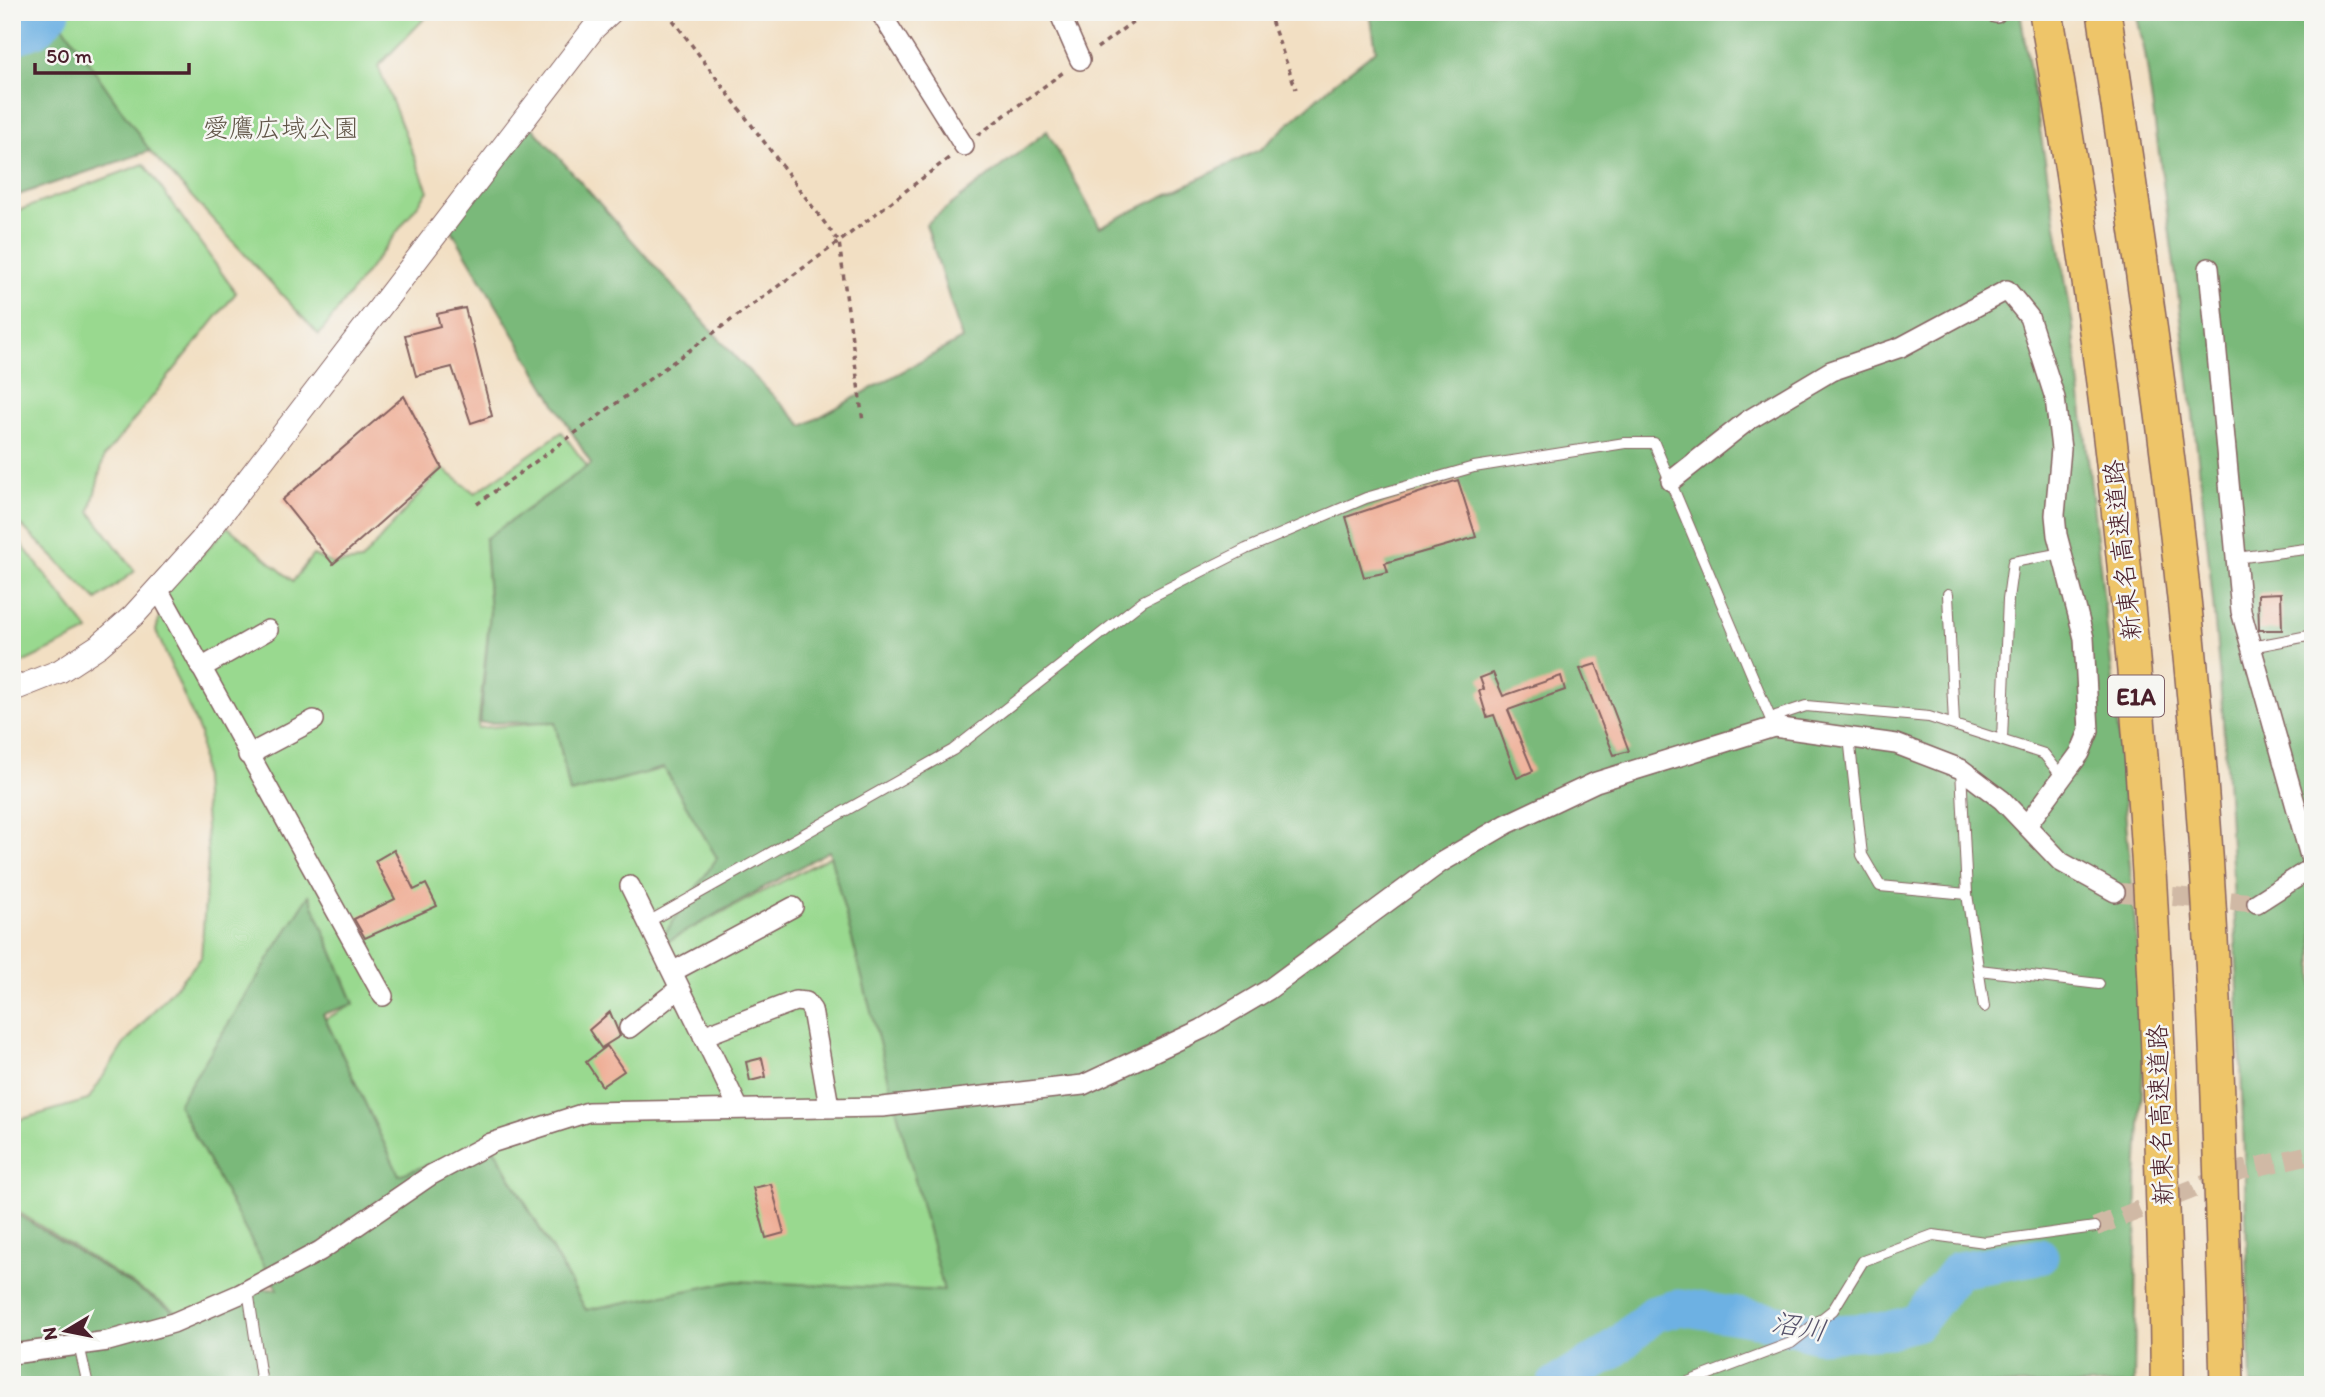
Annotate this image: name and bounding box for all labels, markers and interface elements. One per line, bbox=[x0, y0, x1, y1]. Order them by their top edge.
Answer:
scale bar bbox=[35, 32, 189, 76]
text: 50 m bbox=[46, 43, 93, 68]
park label: 愛鷹広域公園 bbox=[203, 112, 359, 144]
street label: 新東名高速道路 bbox=[2097, 458, 2147, 642]
road number: E1A bbox=[2108, 676, 2164, 716]
street label: 新東名高速道路 bbox=[2141, 1023, 2179, 1207]
north arrow bbox=[32, 1296, 102, 1366]
water label: 沼川 bbox=[1768, 1304, 1830, 1348]
text: N bbox=[37, 1326, 62, 1342]

